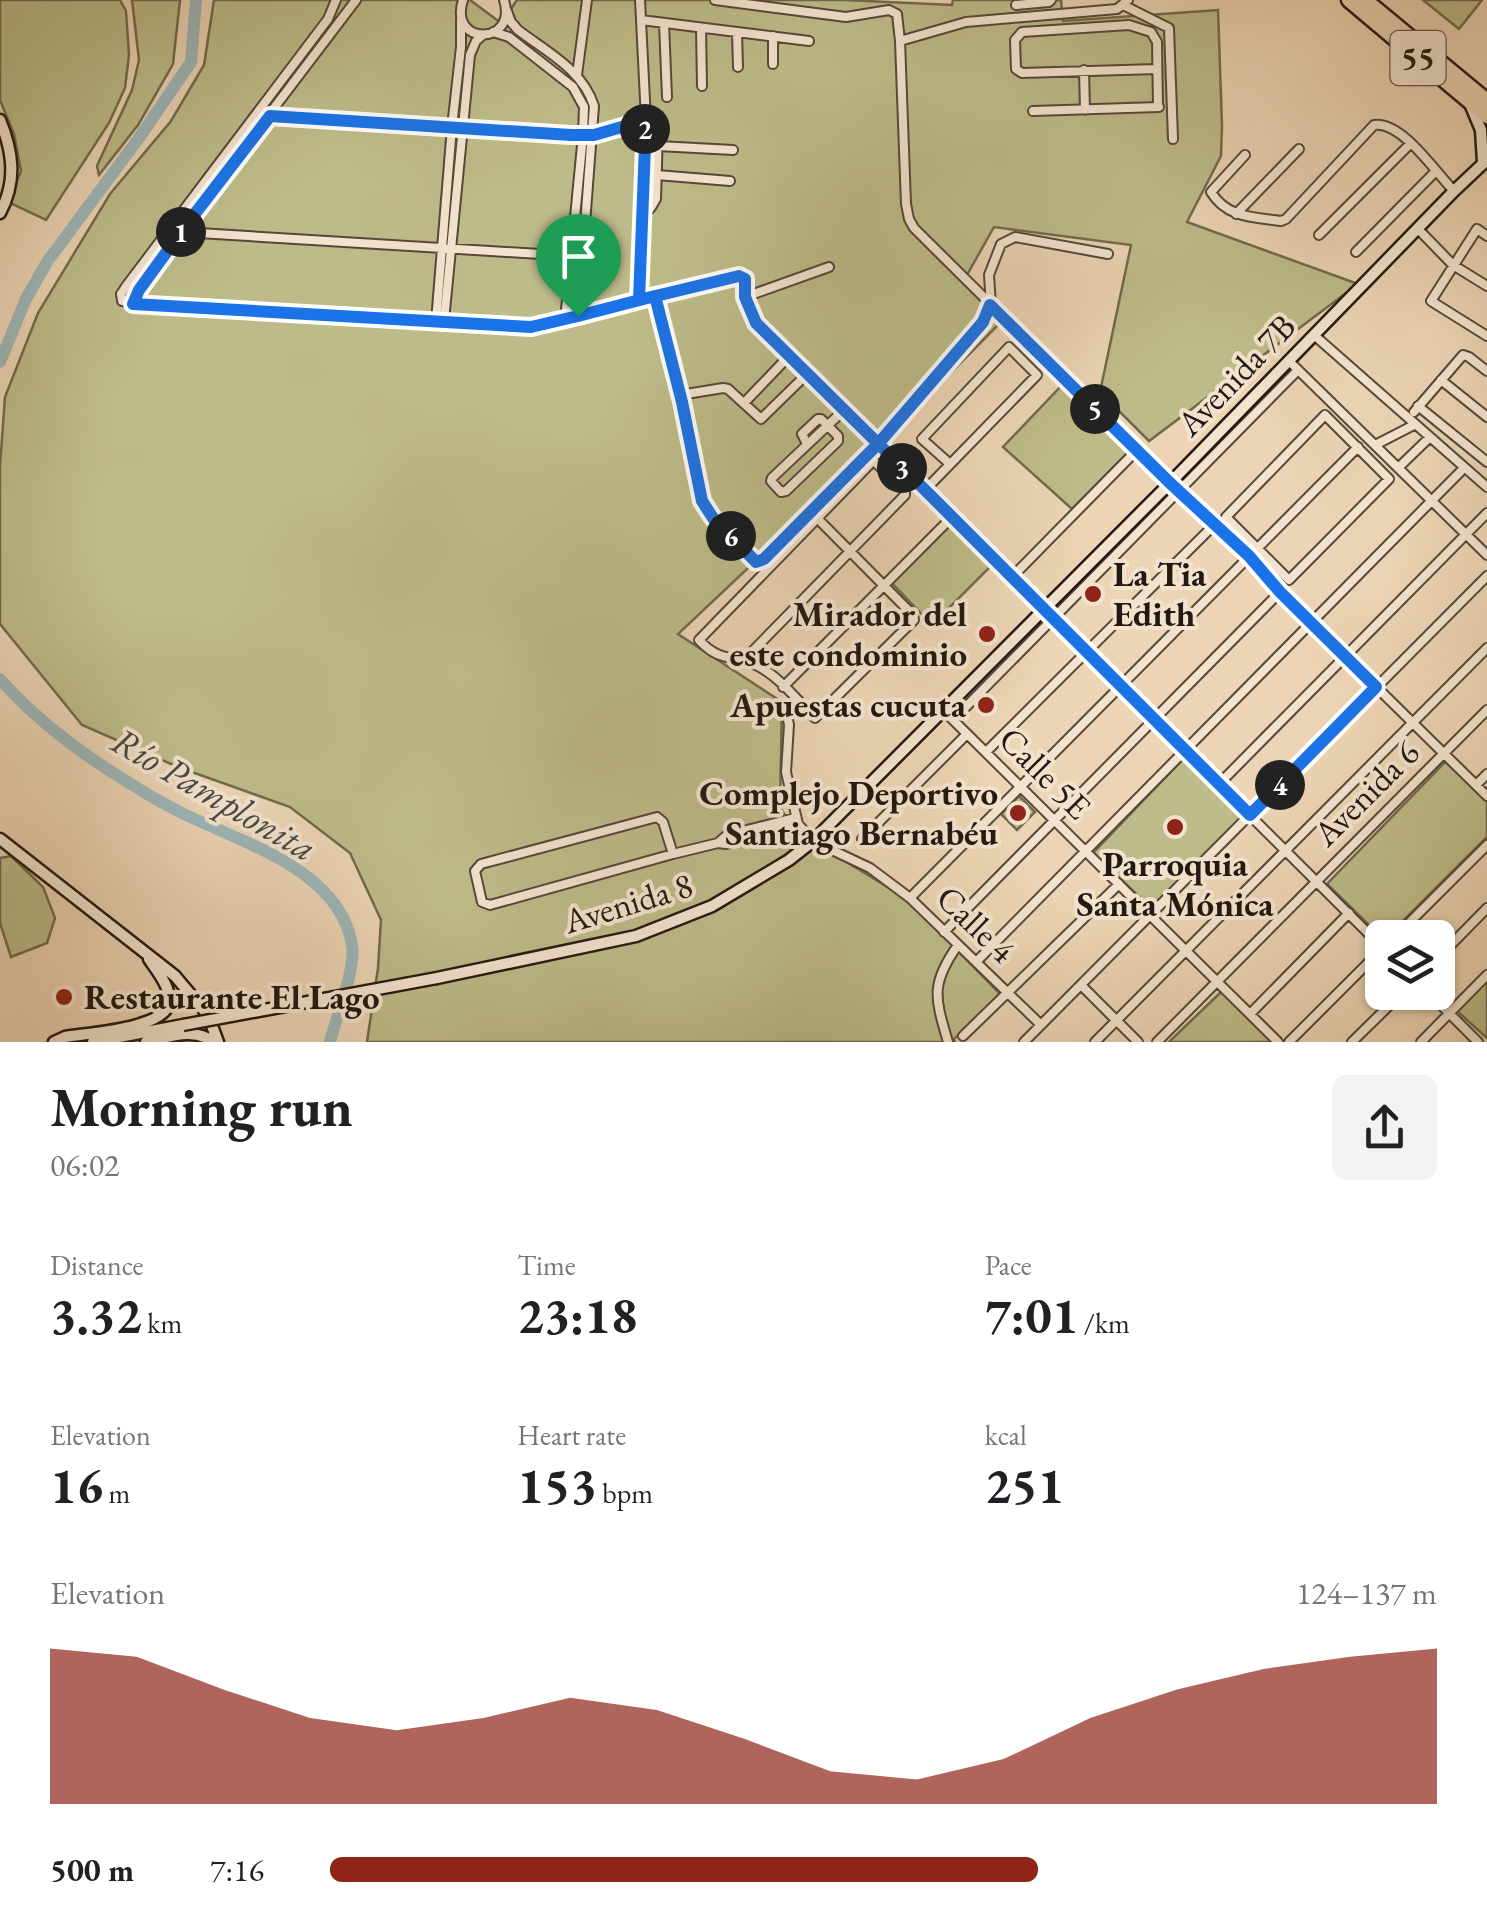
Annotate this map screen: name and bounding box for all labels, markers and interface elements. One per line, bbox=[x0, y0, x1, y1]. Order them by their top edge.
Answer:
road number: 55 bbox=[1390, 31, 1446, 85]
pin: 2 bbox=[620, 104, 670, 154]
text: 2 bbox=[638, 111, 652, 147]
pin: 1 bbox=[156, 207, 206, 257]
text: 1 bbox=[174, 214, 188, 250]
pin bbox=[536, 214, 621, 317]
icon: arrive bbox=[551, 229, 606, 284]
street label: Avenida 7B bbox=[1166, 304, 1305, 446]
pin: 5 bbox=[1070, 384, 1120, 434]
text: 5 bbox=[1088, 391, 1102, 427]
pin: 3 bbox=[877, 443, 927, 493]
text: 3 bbox=[895, 450, 909, 486]
pin: 6 bbox=[706, 511, 756, 561]
text: 6 bbox=[724, 518, 738, 554]
place label: La Tia Edith bbox=[1113, 551, 1207, 636]
marker: La Tia Edith bbox=[1082, 583, 1104, 605]
place label: Mirador del este condominio bbox=[729, 591, 967, 676]
marker: Mirador del este condominio bbox=[976, 623, 998, 645]
place label: Apuestas cucuta bbox=[729, 682, 967, 727]
marker: Apuestas cucuta bbox=[975, 694, 997, 716]
water label: Río Pamplonita bbox=[103, 715, 325, 872]
street label: Calle 5E bbox=[990, 717, 1101, 828]
street label: Avenida 6 bbox=[1302, 730, 1428, 856]
pin: 4 bbox=[1255, 760, 1305, 810]
text: 4 bbox=[1273, 767, 1287, 803]
place label: Complejo Deportivo Santiago Bernabéu bbox=[699, 770, 998, 855]
marker: Complejo Deportivo Santiago Bernabéu bbox=[1007, 802, 1029, 824]
marker: Parroquia Santa Mónica bbox=[1164, 816, 1186, 838]
place label: Parroquia Santa Mónica bbox=[1077, 841, 1274, 926]
street label: Avenida 8 bbox=[557, 862, 698, 944]
street label: Calle 4 bbox=[927, 875, 1026, 972]
map controls bbox=[1365, 920, 1455, 1010]
button: layers bbox=[1365, 920, 1455, 1010]
place label: Restaurante El Lago bbox=[84, 974, 380, 1019]
marker: Restaurante El Lago bbox=[53, 986, 75, 1008]
text: Morning run bbox=[50, 1071, 353, 1142]
button: share bbox=[1332, 1075, 1437, 1180]
text: 06:02 bbox=[50, 1144, 119, 1186]
text: Distance bbox=[50, 1247, 144, 1283]
text: Time bbox=[517, 1247, 576, 1283]
text: Pace bbox=[985, 1247, 1032, 1283]
text: 3.32 bbox=[50, 1283, 142, 1348]
text: 23:18 bbox=[517, 1283, 637, 1348]
text: 7:01 bbox=[985, 1283, 1078, 1348]
text: km bbox=[142, 1305, 182, 1341]
text: /km bbox=[1078, 1305, 1130, 1341]
text: Elevation bbox=[50, 1417, 151, 1453]
text: Heart rate bbox=[517, 1417, 626, 1453]
text: kcal bbox=[985, 1417, 1027, 1453]
text: 16 bbox=[50, 1453, 103, 1518]
text: 153 bbox=[517, 1453, 597, 1518]
text: 251 bbox=[985, 1453, 1064, 1518]
text: m bbox=[103, 1475, 130, 1511]
text: bpm bbox=[597, 1475, 653, 1511]
text: Elevation bbox=[50, 1572, 165, 1614]
text: 124–137 m bbox=[1296, 1572, 1437, 1614]
text: 500 m bbox=[50, 1849, 134, 1891]
text: 7:16 bbox=[210, 1849, 264, 1891]

